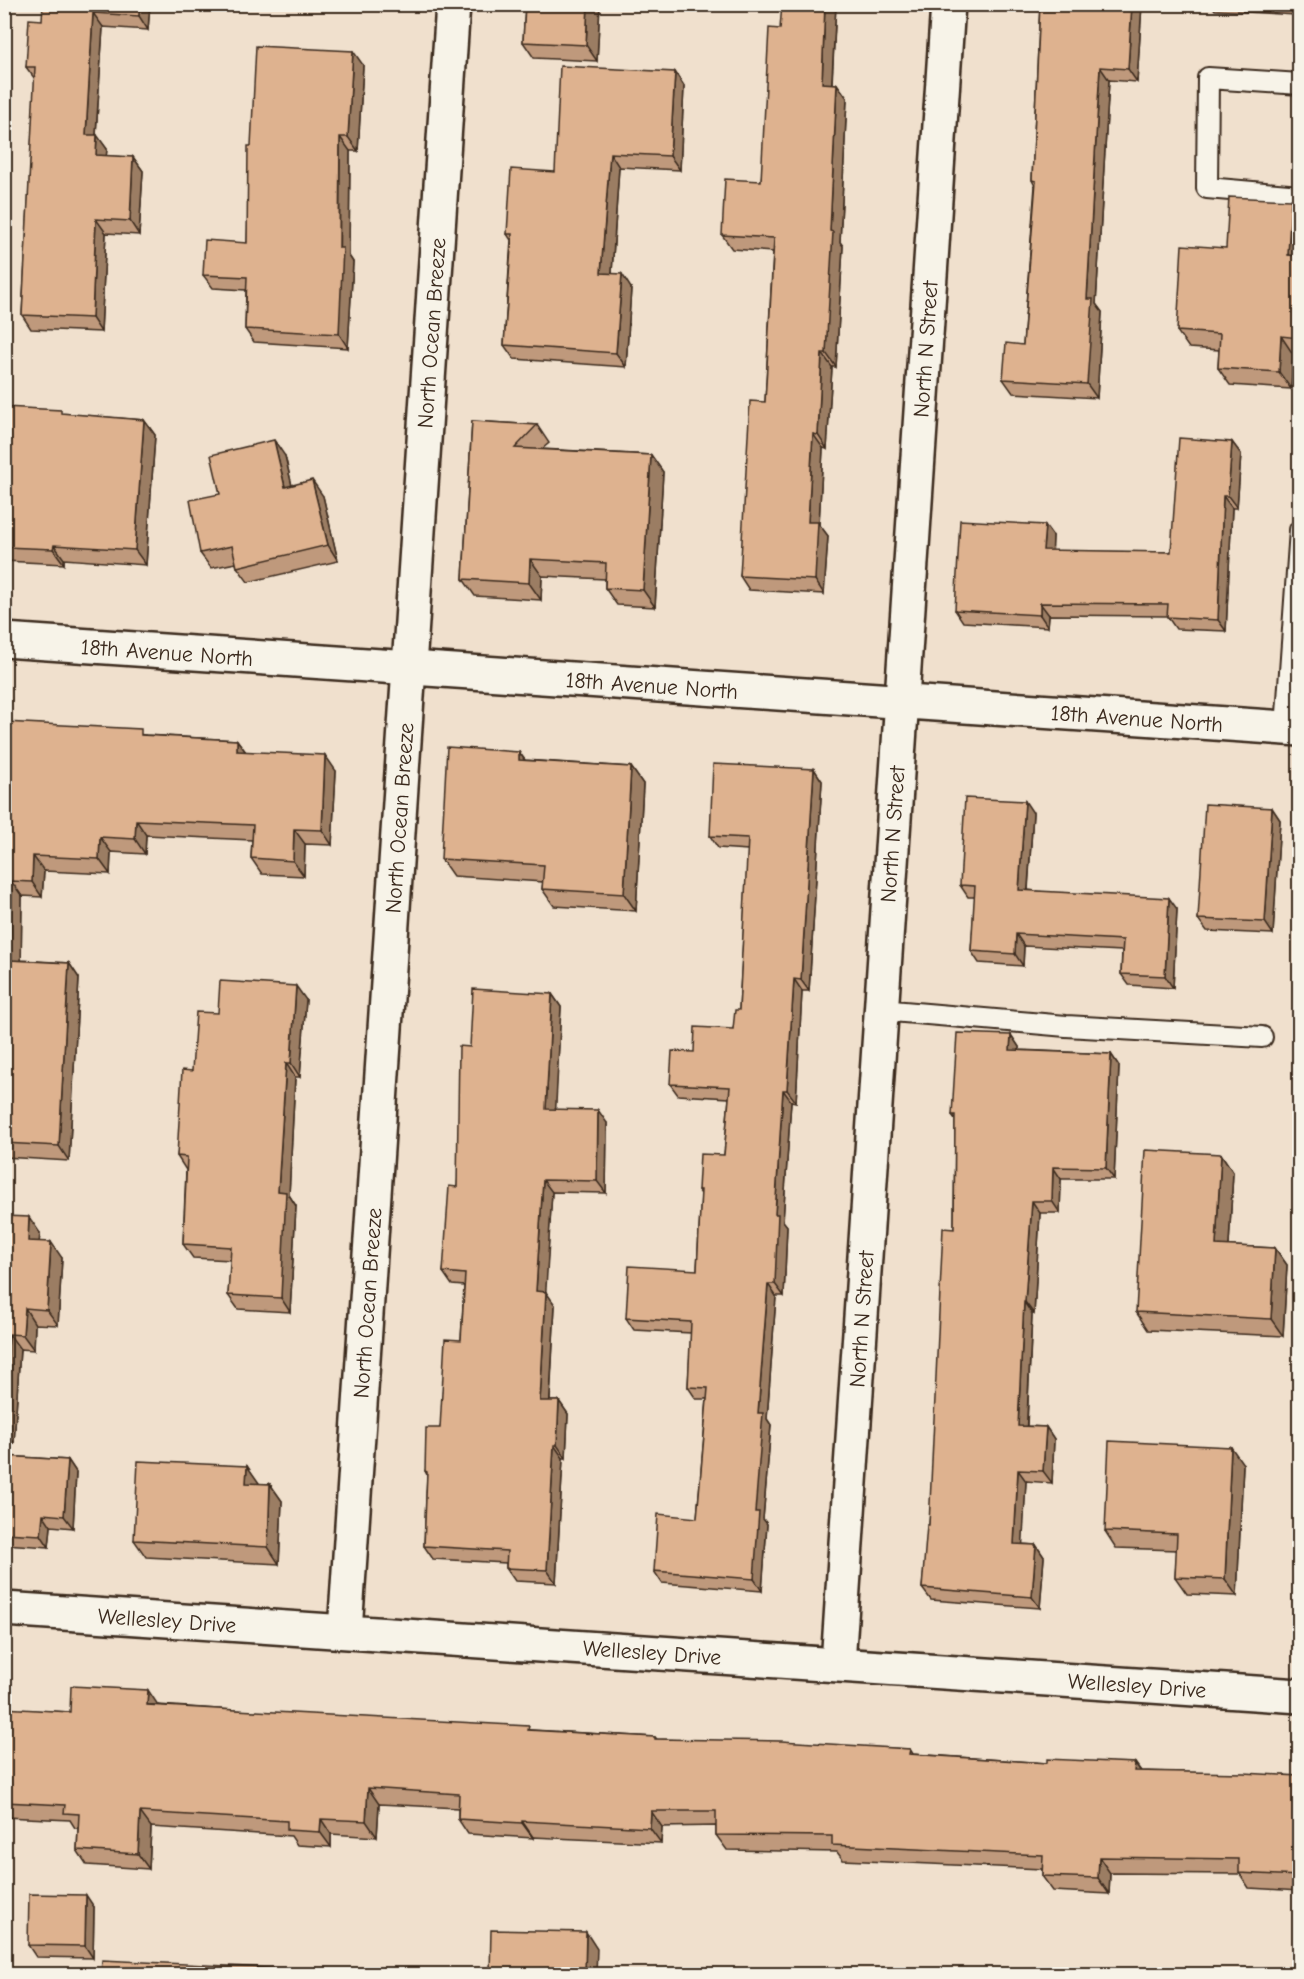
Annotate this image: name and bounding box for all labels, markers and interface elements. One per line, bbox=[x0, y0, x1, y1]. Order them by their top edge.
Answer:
street label: North Ocean Breeze bbox=[412, 237, 452, 429]
street label: North N Street bbox=[908, 279, 944, 418]
street label: 18th Avenue North bbox=[80, 634, 254, 672]
street label: 18th Avenue North bbox=[565, 667, 739, 705]
street label: 18th Avenue North bbox=[1050, 700, 1224, 738]
street label: North Ocean Breeze bbox=[380, 722, 420, 914]
street label: North N Street bbox=[875, 764, 911, 903]
street label: North Ocean Breeze bbox=[348, 1207, 388, 1399]
street label: North N Street bbox=[844, 1249, 880, 1388]
street label: Wellesley Drive bbox=[97, 1603, 237, 1639]
street label: Wellesley Drive bbox=[582, 1635, 722, 1671]
street label: Wellesley Drive bbox=[1067, 1668, 1207, 1704]

